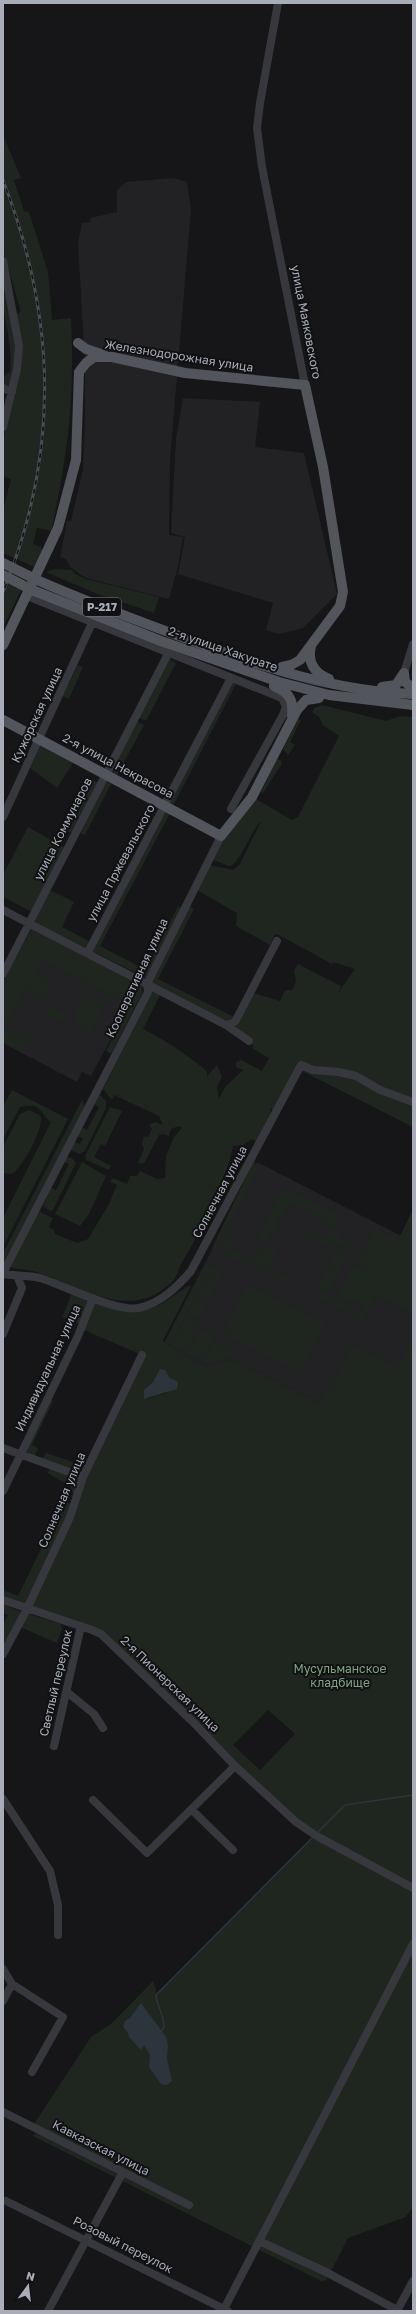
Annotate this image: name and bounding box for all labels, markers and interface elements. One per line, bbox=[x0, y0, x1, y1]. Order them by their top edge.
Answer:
street label: улица Маяковского bbox=[288, 264, 325, 380]
street label: Железнодорожная улица bbox=[104, 336, 254, 375]
road number: Р-217 bbox=[83, 598, 121, 616]
street label: 2-я улица Хакурате bbox=[167, 623, 280, 674]
street label: Кужорская улица bbox=[8, 665, 65, 765]
street label: 2-я улица Некрасова bbox=[60, 730, 176, 801]
street label: улица Коммунаров bbox=[30, 775, 95, 883]
street label: улица Пржевальского bbox=[83, 802, 158, 924]
street label: Кооперативная улица bbox=[102, 916, 171, 1040]
street label: Солнечная улица bbox=[189, 1143, 250, 1240]
street label: Индивидуальная улица bbox=[12, 1302, 83, 1433]
street label: Солнечная улица bbox=[35, 1450, 88, 1550]
street label: Светлый переулок bbox=[36, 1628, 75, 1738]
street label: 2-я Пионерская улица bbox=[118, 1633, 223, 1735]
park label: Мусульманское кладбище bbox=[293, 1661, 387, 1690]
street label: Кавказcкая улица bbox=[50, 2117, 152, 2178]
street label: Розовый переулок bbox=[71, 2213, 176, 2276]
north arrow bbox=[8, 2266, 48, 2306]
text: N bbox=[25, 2268, 36, 2283]

